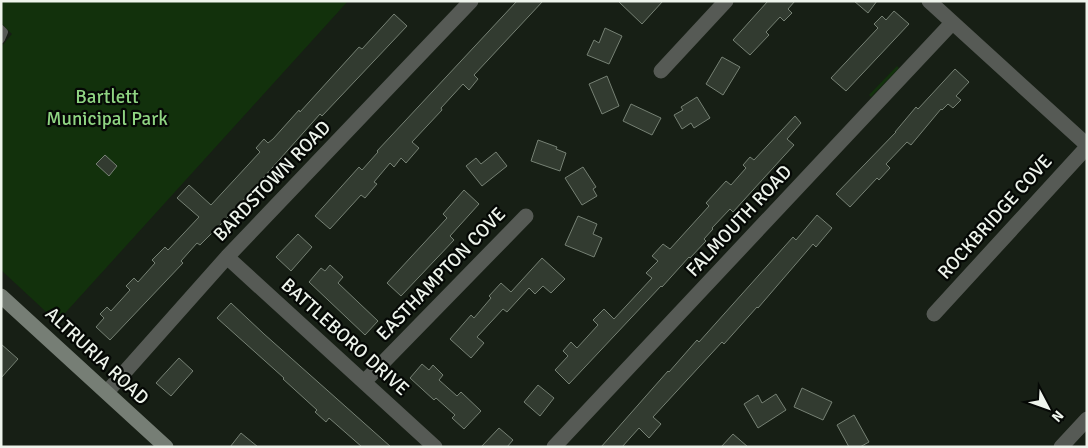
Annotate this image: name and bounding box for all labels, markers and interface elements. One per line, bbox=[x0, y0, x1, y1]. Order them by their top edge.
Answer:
park label: Bartlett Municipal Park bbox=[46, 85, 168, 131]
street label: BARDSTOWN ROAD bbox=[208, 116, 336, 246]
street label: ROCKBRIDGE COVE bbox=[933, 150, 1057, 284]
street label: FALMOUTH ROAD bbox=[681, 160, 797, 282]
street label: EASTHAMPTON COVE bbox=[371, 202, 511, 346]
street label: BATTLEBORO DRIVE bbox=[276, 273, 414, 401]
street label: ALTRURIA ROAD bbox=[40, 302, 154, 410]
north arrow bbox=[1023, 383, 1073, 433]
text: N bbox=[1048, 407, 1067, 425]

